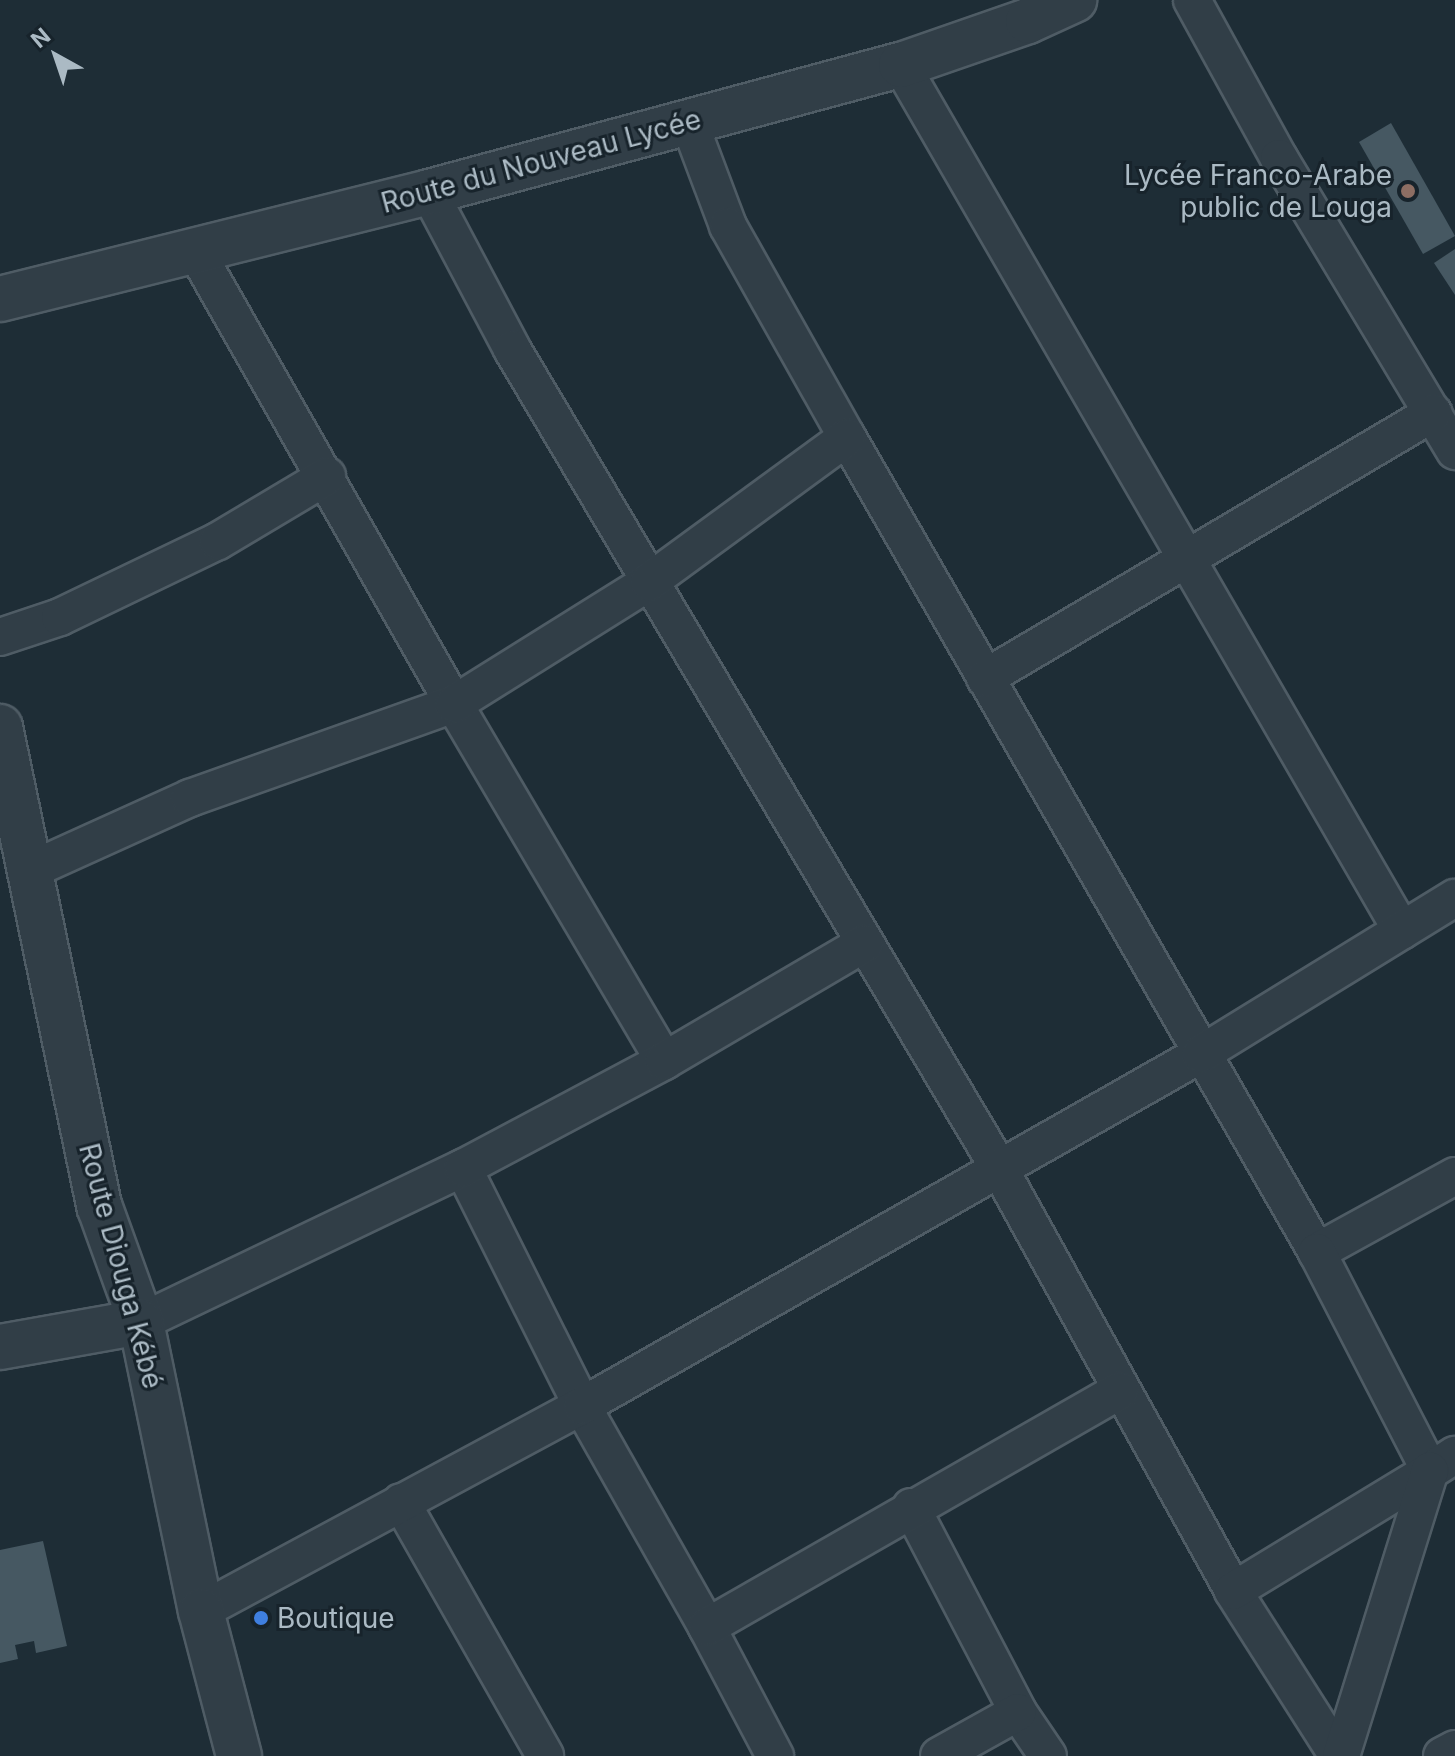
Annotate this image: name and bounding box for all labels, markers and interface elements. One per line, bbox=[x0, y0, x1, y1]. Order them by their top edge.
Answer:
north arrow bbox=[16, 16, 96, 96]
text: N bbox=[26, 22, 55, 53]
street label: Route du Nouveau Lycée bbox=[377, 102, 705, 220]
place label: Lycée Franco-Arabe public de Louga bbox=[1124, 158, 1392, 224]
marker: Lycée Franco-Arabe public de Louga bbox=[1399, 182, 1417, 200]
street label: Route Diouga Kébé bbox=[72, 1140, 170, 1392]
place label: Boutique bbox=[277, 1601, 395, 1635]
marker: Boutique bbox=[252, 1609, 270, 1627]

